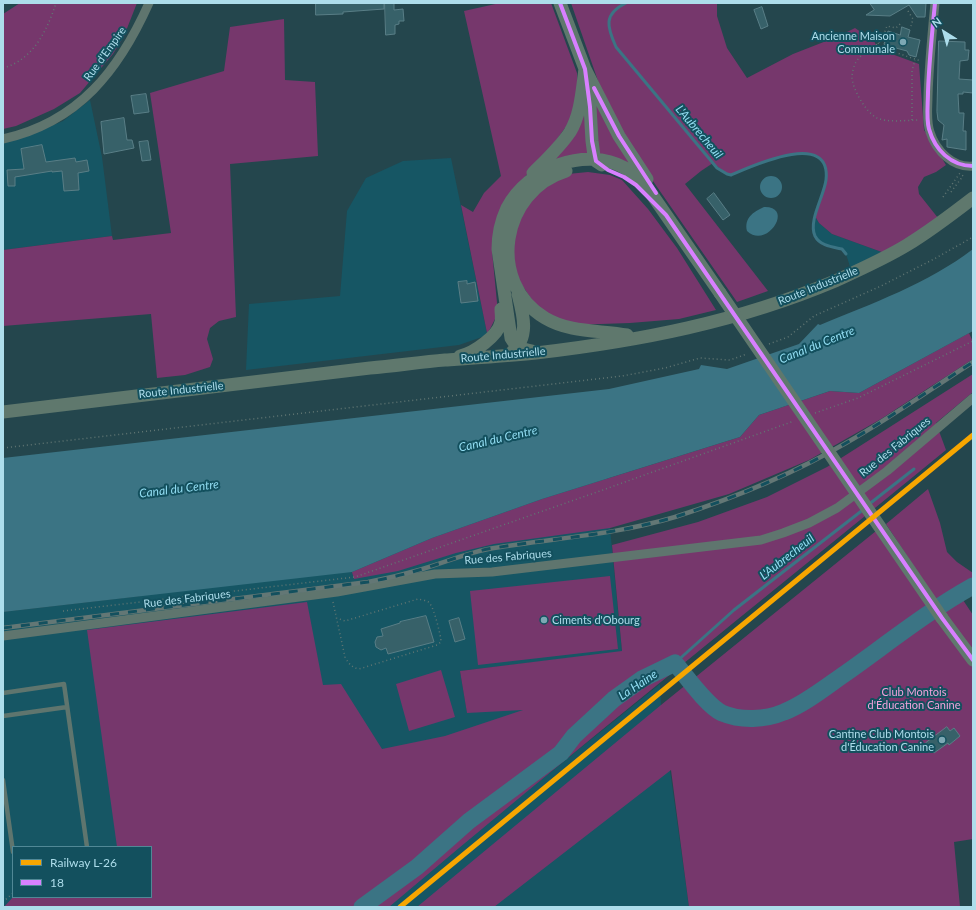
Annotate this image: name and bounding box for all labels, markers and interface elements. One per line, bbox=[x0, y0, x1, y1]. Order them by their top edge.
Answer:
north arrow bbox=[924, 12, 964, 52]
text: N bbox=[929, 14, 944, 30]
street label: Rue d'Empire bbox=[81, 24, 129, 84]
place label: Ancienne Maison Communale bbox=[812, 29, 895, 55]
marker: Ancienne Maison Communale bbox=[898, 37, 908, 47]
water label: L'Aubrecheuil bbox=[673, 102, 725, 162]
street label: Route Industrielle bbox=[776, 264, 860, 308]
water label: Canal du Centre bbox=[777, 323, 857, 367]
street label: Route Industrielle bbox=[460, 345, 546, 365]
street label: Route Industrielle bbox=[138, 379, 224, 401]
street label: Rue des Fabriques bbox=[857, 414, 933, 480]
water label: Canal du Centre bbox=[457, 423, 539, 455]
water label: Canal du Centre bbox=[138, 477, 220, 501]
water label: L'Aubrecheuil bbox=[757, 531, 817, 583]
street label: Rue des Fabriques bbox=[464, 547, 552, 567]
street label: Rue des Fabriques bbox=[143, 587, 231, 611]
place label: Ciments d'Obourg bbox=[552, 613, 640, 627]
marker: Ciments d'Obourg bbox=[539, 615, 549, 625]
water label: La Haine bbox=[616, 667, 660, 703]
park label: Club Montois d'Éducation Canine bbox=[868, 685, 960, 711]
place label: Cantine Club Montois d'Éducation Canine bbox=[829, 727, 934, 753]
marker: Cantine Club Montois d'Éducation Canine bbox=[937, 735, 947, 745]
legend bbox=[12, 846, 152, 898]
text: Railway L-26 bbox=[50, 855, 117, 870]
text: 18 bbox=[50, 875, 64, 890]

